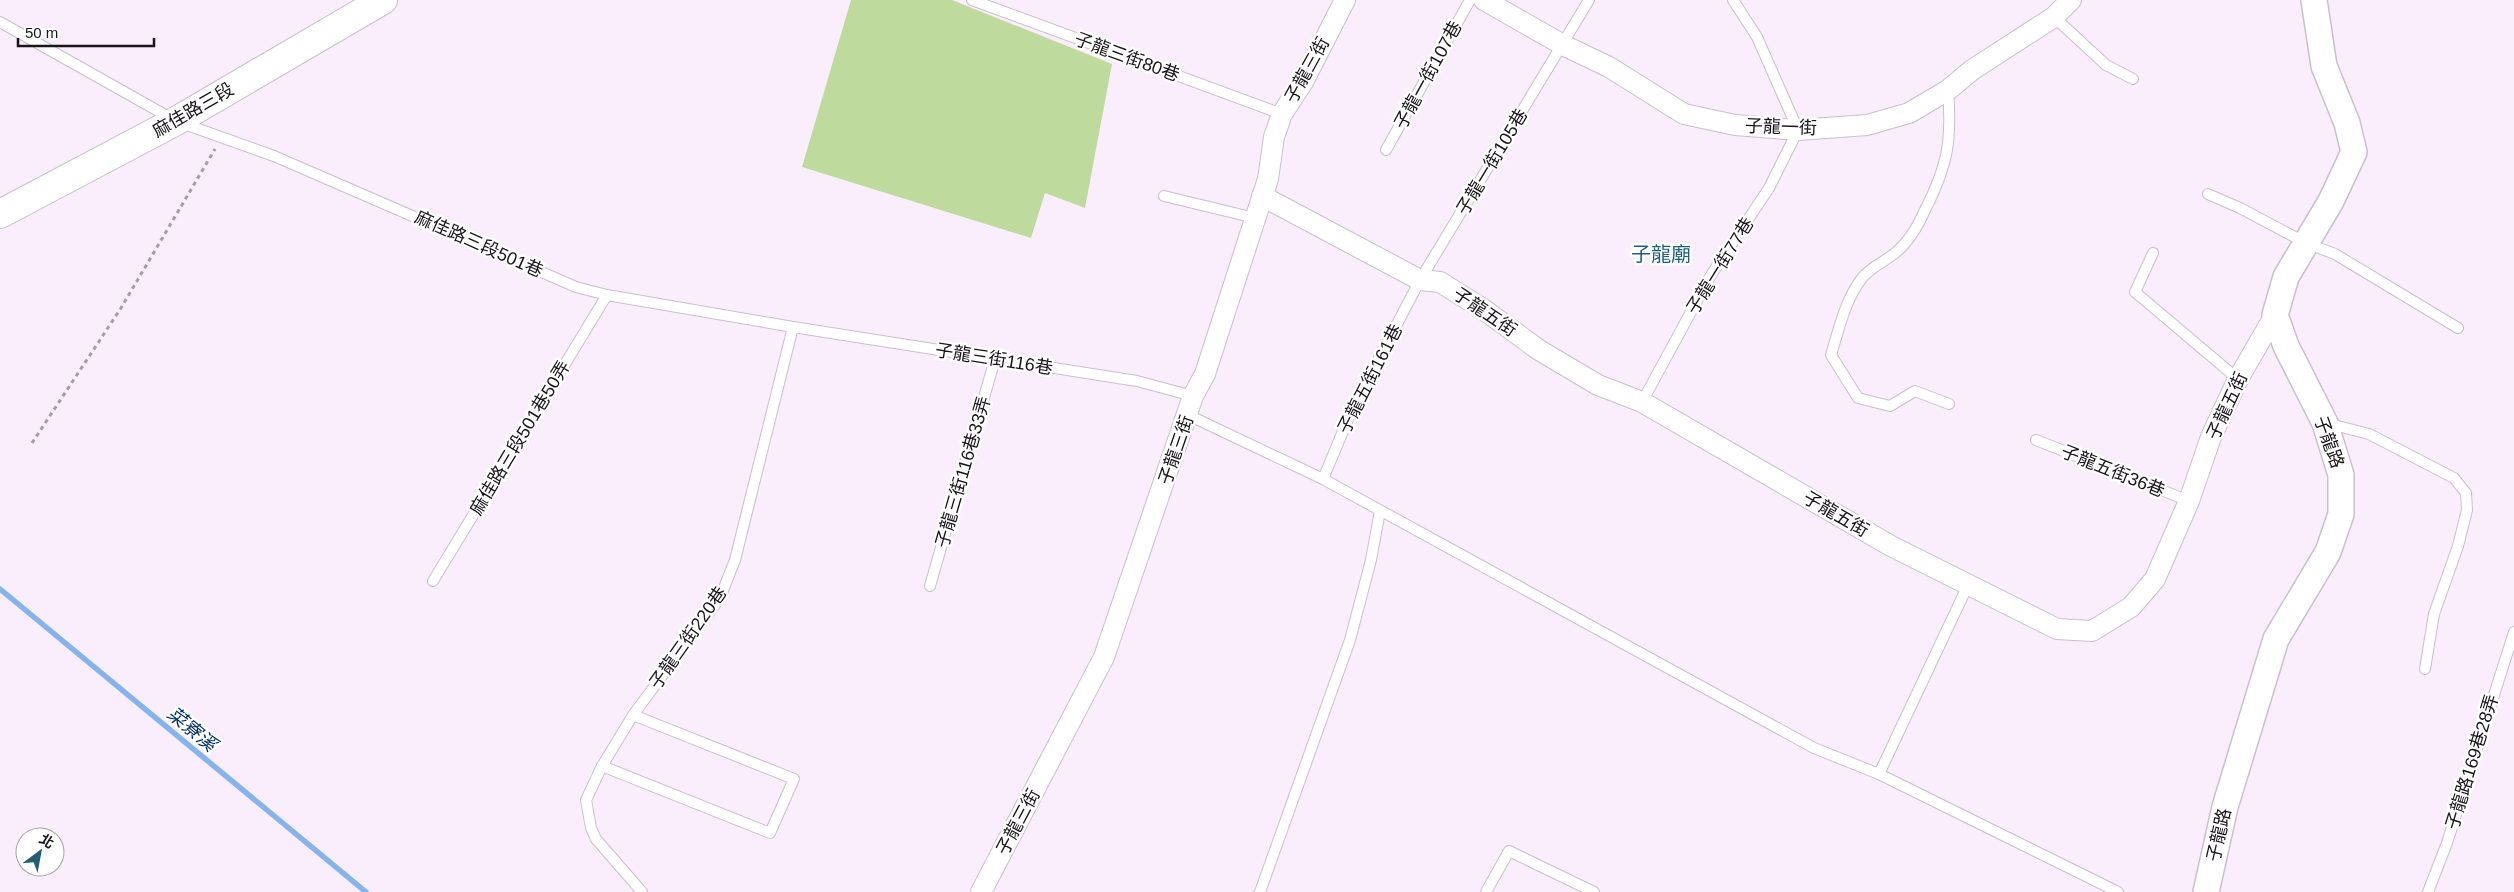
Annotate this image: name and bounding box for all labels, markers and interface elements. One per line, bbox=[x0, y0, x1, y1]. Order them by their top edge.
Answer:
scale bar bbox=[18, 15, 154, 47]
street label: 子龍一街107巷 bbox=[1390, 18, 1466, 132]
text: 50 m bbox=[25, 24, 58, 41]
street label: 子龍三街80巷 bbox=[1072, 29, 1182, 85]
street label: 子龍三街 bbox=[1281, 34, 1333, 106]
street label: 麻佳路三段 bbox=[149, 79, 237, 141]
street label: 子龍一街105巷 bbox=[1453, 105, 1531, 219]
street label: 子龍一街 bbox=[1745, 116, 1817, 138]
street label: 麻佳路三段501巷 bbox=[412, 207, 546, 281]
street label: 子龍一街77巷 bbox=[1682, 214, 1758, 318]
district label: 子龍廟 bbox=[1631, 243, 1691, 265]
street label: 子龍五街 bbox=[1450, 284, 1520, 340]
street label: 子龍五街161巷 bbox=[1334, 321, 1406, 437]
street label: 子龍三街116巷 bbox=[934, 340, 1054, 378]
street label: 麻佳路三段501巷50弄 bbox=[466, 357, 574, 519]
street label: 子龍五街 bbox=[2203, 369, 2251, 443]
street label: 子龍三街116巷33弄 bbox=[932, 394, 994, 550]
street label: 子龍三街 bbox=[1155, 413, 1197, 487]
street label: 子龍路 bbox=[2310, 413, 2348, 471]
street label: 子龍五街36巷 bbox=[2058, 441, 2168, 501]
street label: 子龍五街 bbox=[1800, 487, 1872, 541]
street label: 子龍三街220巷 bbox=[645, 583, 731, 693]
street label: 子龍路169巷28弄 bbox=[2442, 692, 2502, 832]
water label: 菜寮溪 bbox=[163, 703, 223, 757]
street label: 子龍三街 bbox=[992, 786, 1044, 858]
street label: 子龍路 bbox=[2203, 806, 2235, 864]
north arrow bbox=[15, 827, 65, 877]
text: 北 bbox=[37, 830, 57, 851]

